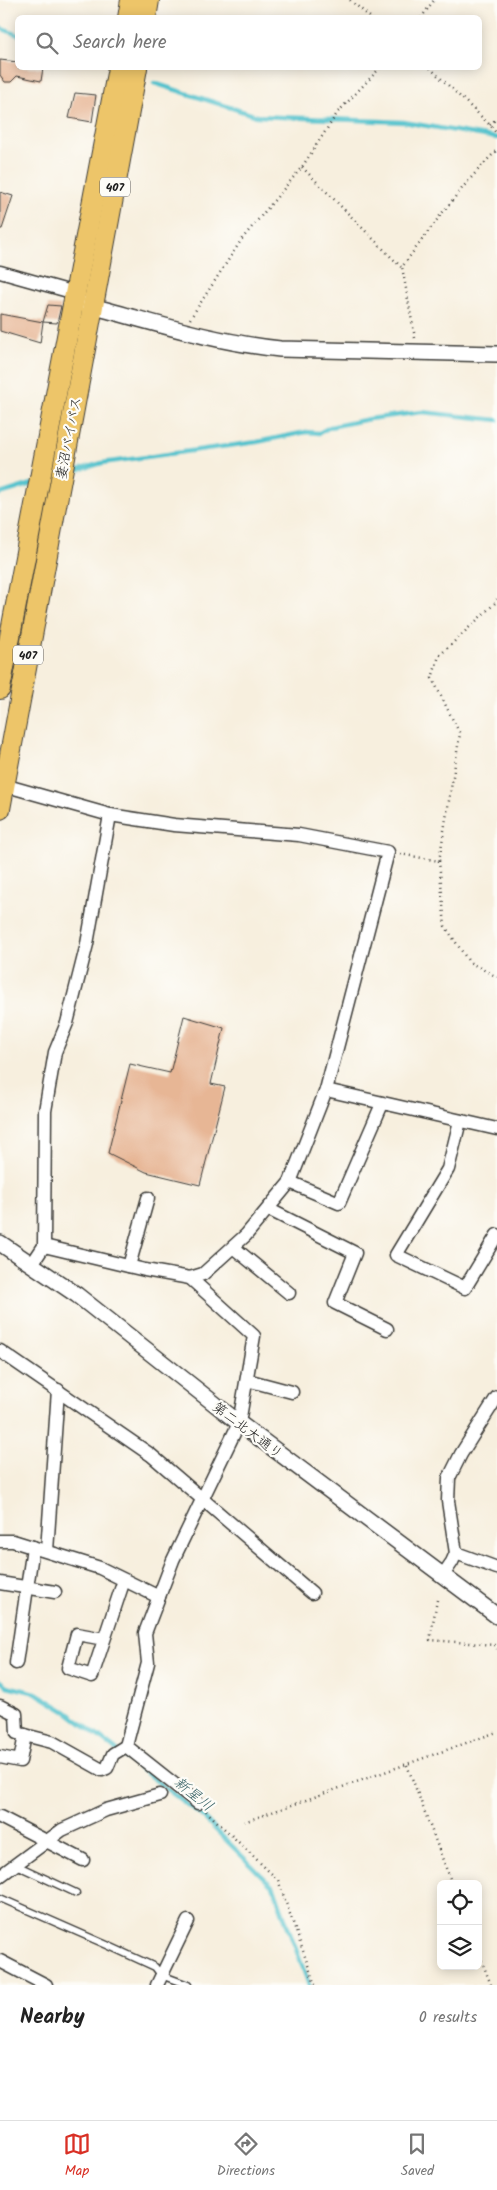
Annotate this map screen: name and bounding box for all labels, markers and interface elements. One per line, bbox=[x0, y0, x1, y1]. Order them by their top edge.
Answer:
search box bbox=[15, 15, 482, 70]
text: Search here bbox=[73, 28, 167, 58]
icon: search bbox=[33, 29, 61, 57]
road number: 407 bbox=[100, 178, 130, 196]
street label: 妻沼バイパス bbox=[50, 395, 88, 481]
road number: 407 bbox=[13, 646, 43, 664]
street label: 第二北大通り bbox=[207, 1397, 288, 1465]
water label: 新星川 bbox=[168, 1771, 218, 1818]
map controls bbox=[437, 1880, 482, 1970]
button: locate bbox=[437, 1880, 482, 1925]
button: layers bbox=[437, 1925, 482, 1970]
text: Nearby bbox=[20, 2001, 85, 2034]
text: 0 results bbox=[419, 2005, 477, 2030]
tab: Map bbox=[63, 2130, 91, 2182]
tab: Directions bbox=[217, 2130, 275, 2182]
tab: Saved bbox=[401, 2130, 434, 2182]

